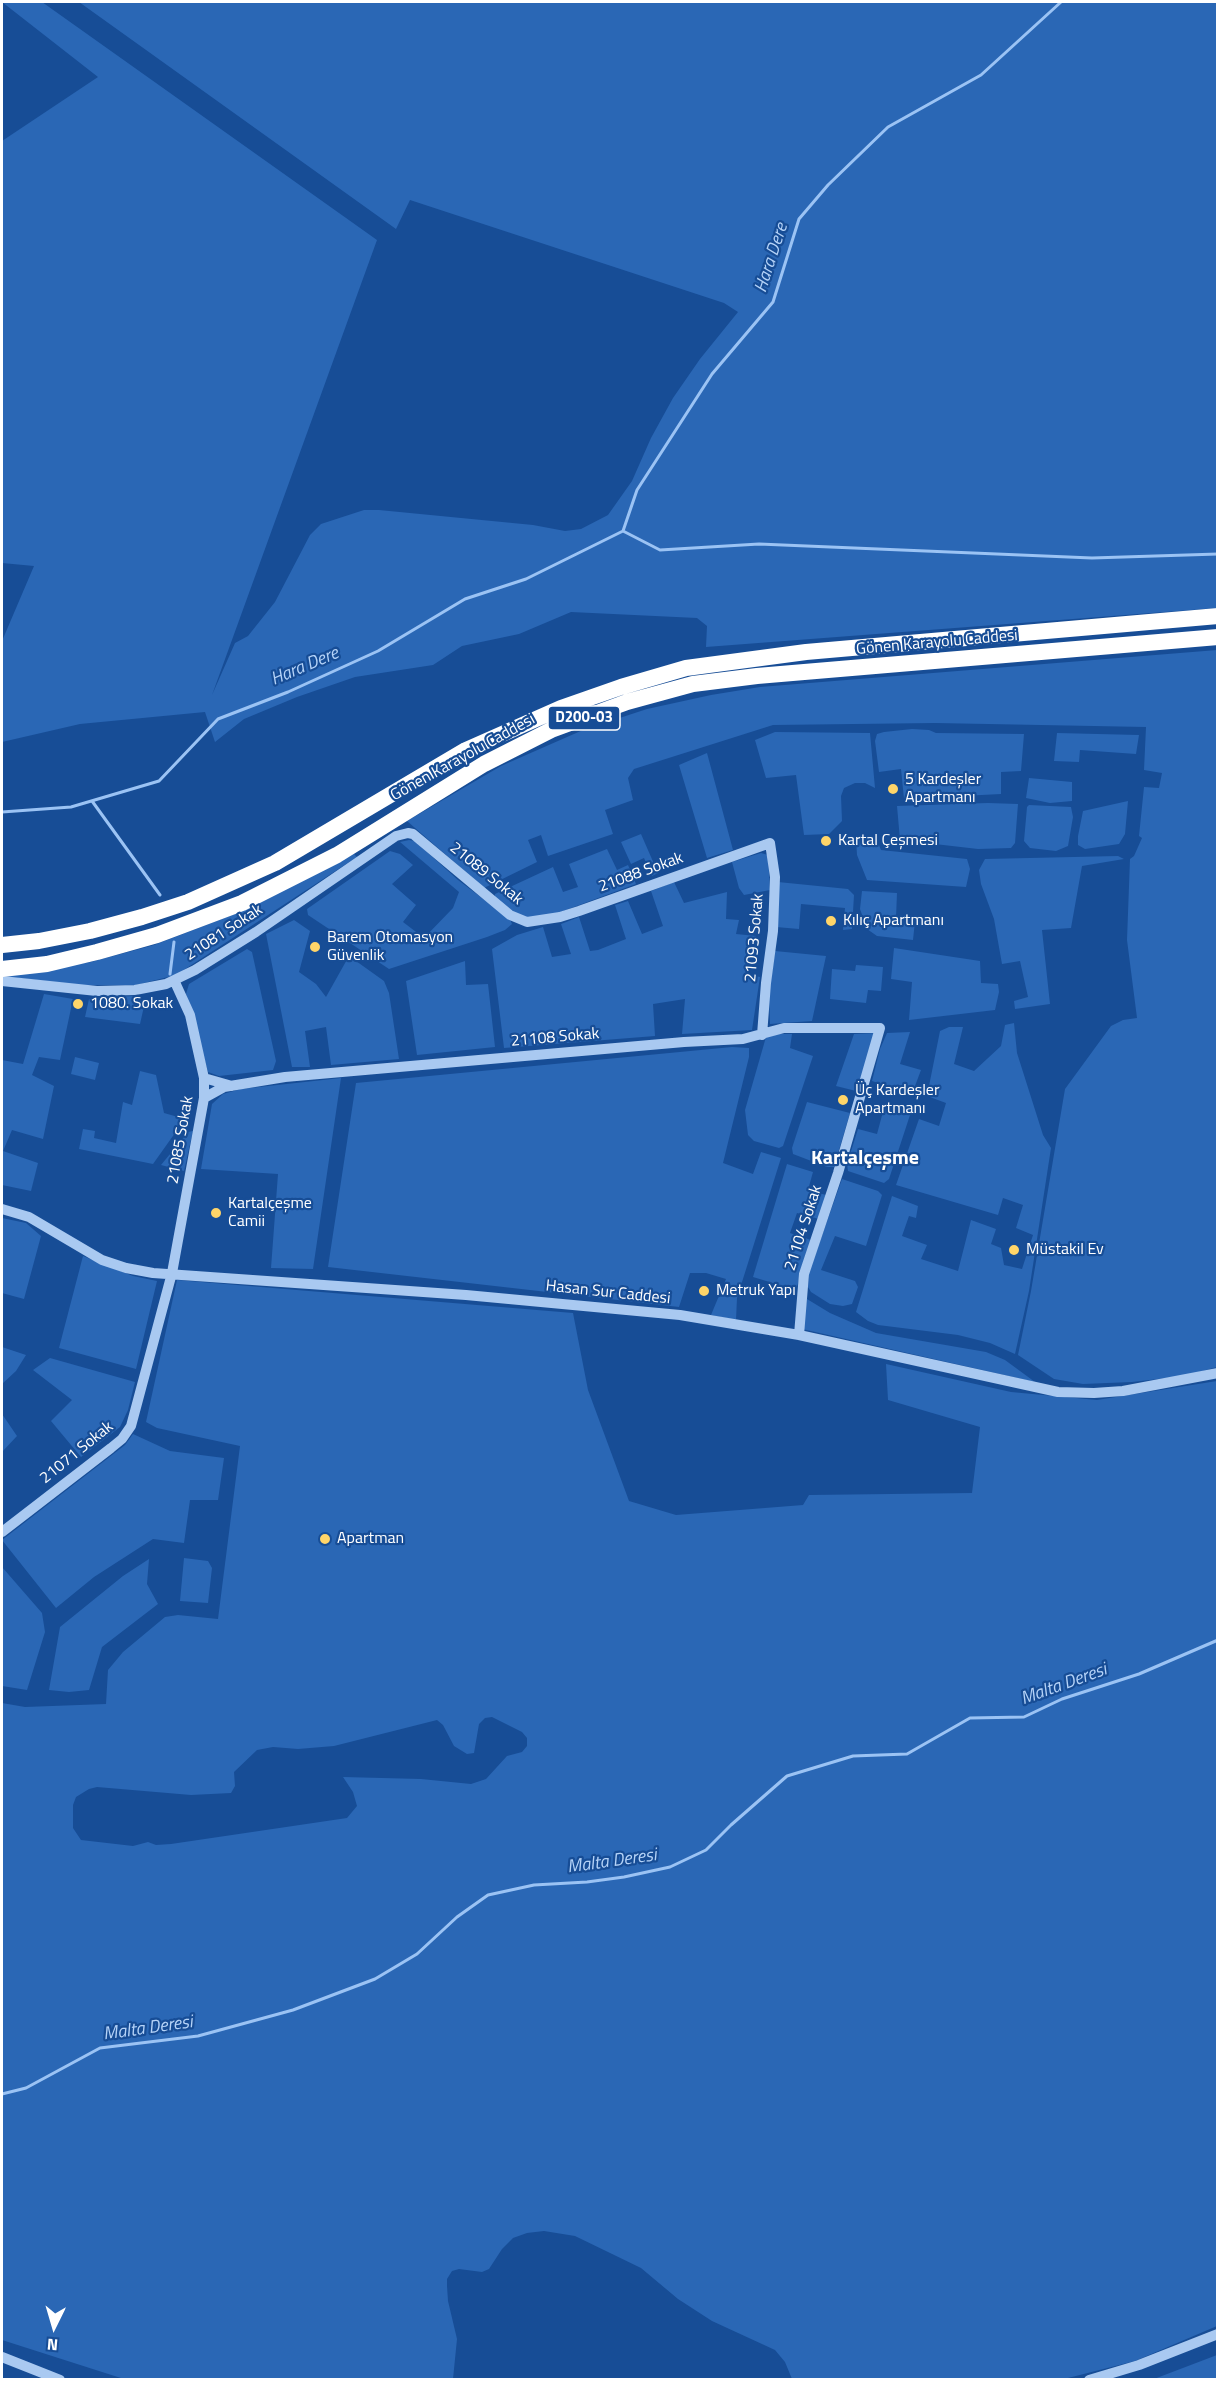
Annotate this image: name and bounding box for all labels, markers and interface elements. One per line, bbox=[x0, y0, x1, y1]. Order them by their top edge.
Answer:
water label: Hara Dere bbox=[751, 221, 793, 295]
street label: Gönen Karayolu Caddesi bbox=[855, 626, 1019, 660]
water label: Hara Dere bbox=[268, 643, 342, 691]
road number: D200-03 bbox=[548, 706, 620, 730]
street label: Gönen Karayolu Caddesi bbox=[387, 710, 539, 806]
place label: 5 Kardeşler Apartmanı bbox=[905, 770, 981, 808]
marker: 5 Kardeşler Apartmanı bbox=[886, 782, 900, 796]
place label: Kartal Çeşmesi bbox=[838, 831, 938, 851]
marker: Kartal Çeşmesi bbox=[819, 834, 833, 848]
street label: 21089 Sokak bbox=[445, 839, 527, 909]
street label: 21088 Sokak bbox=[596, 849, 686, 897]
street label: 21093 Sokak bbox=[742, 893, 768, 983]
street label: 21081 Sokak bbox=[182, 901, 266, 965]
place label: Kılıç Apartmanı bbox=[843, 911, 944, 931]
marker: Kılıç Apartmanı bbox=[824, 914, 838, 928]
place label: Barem Otomasyon Güvenlik bbox=[327, 928, 453, 966]
marker: Barem Otomasyon Güvenlik bbox=[308, 940, 322, 954]
place label: 1080. Sokak bbox=[90, 994, 173, 1014]
marker: 1080. Sokak bbox=[71, 997, 85, 1011]
street label: 21108 Sokak bbox=[510, 1025, 600, 1051]
place label: Üç Kardeşler Apartmanı bbox=[855, 1081, 939, 1119]
marker: Üç Kardeşler Apartmanı bbox=[836, 1093, 850, 1107]
street label: 21085 Sokak bbox=[164, 1095, 198, 1185]
district label: Kartalçeşme bbox=[811, 1147, 919, 1171]
street label: 21104 Sokak bbox=[781, 1183, 827, 1273]
place label: Kartalçeşme Camii bbox=[228, 1194, 312, 1232]
marker: Kartalçeşme Camii bbox=[209, 1206, 223, 1220]
place label: Müstakil Ev bbox=[1026, 1240, 1104, 1260]
marker: Müstakil Ev bbox=[1007, 1243, 1021, 1257]
street label: Hasan Sur Caddesi bbox=[545, 1277, 671, 1309]
place label: Metruk Yapı bbox=[716, 1281, 796, 1301]
marker: Metruk Yapı bbox=[697, 1284, 711, 1298]
street label: 21071 Sokak bbox=[36, 1418, 118, 1488]
place label: Apartman bbox=[337, 1529, 404, 1549]
marker: Apartman bbox=[318, 1532, 332, 1546]
water label: Malta Deresi bbox=[1018, 1659, 1110, 1711]
water label: Malta Deresi bbox=[566, 1845, 658, 1879]
water label: Malta Deresi bbox=[102, 2012, 194, 2046]
north arrow bbox=[24, 2297, 84, 2357]
text: N bbox=[46, 2332, 59, 2357]

